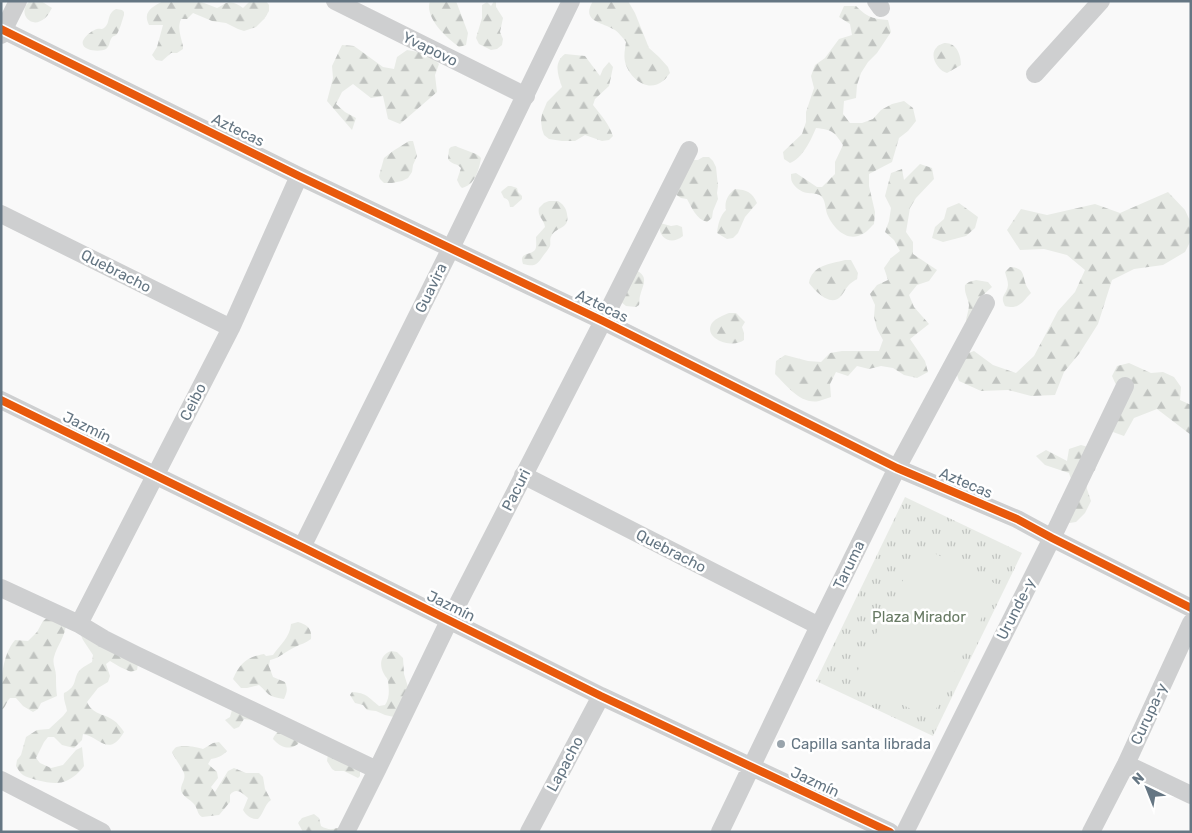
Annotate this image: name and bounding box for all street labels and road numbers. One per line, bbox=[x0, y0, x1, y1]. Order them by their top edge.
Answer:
street label: Yvapovo bbox=[399, 28, 461, 70]
street label: Aztecas bbox=[209, 110, 267, 151]
street label: Quebracho bbox=[78, 246, 154, 296]
street label: Guavira bbox=[411, 260, 451, 316]
street label: Aztecas bbox=[573, 286, 631, 327]
street label: Ceibo bbox=[176, 380, 210, 424]
street label: Jazmín bbox=[60, 408, 114, 446]
street label: Aztecas bbox=[937, 464, 996, 502]
street label: Pacuri bbox=[498, 466, 534, 514]
street label: Quebracho bbox=[633, 526, 709, 576]
street label: Taruma bbox=[830, 538, 868, 592]
street label: Urunde-y bbox=[993, 575, 1039, 643]
street label: Jazmín bbox=[424, 587, 478, 625]
street label: Curupa-y bbox=[1127, 680, 1171, 748]
street label: Lapacho bbox=[543, 733, 587, 795]
street label: Jazmín bbox=[788, 763, 842, 801]

